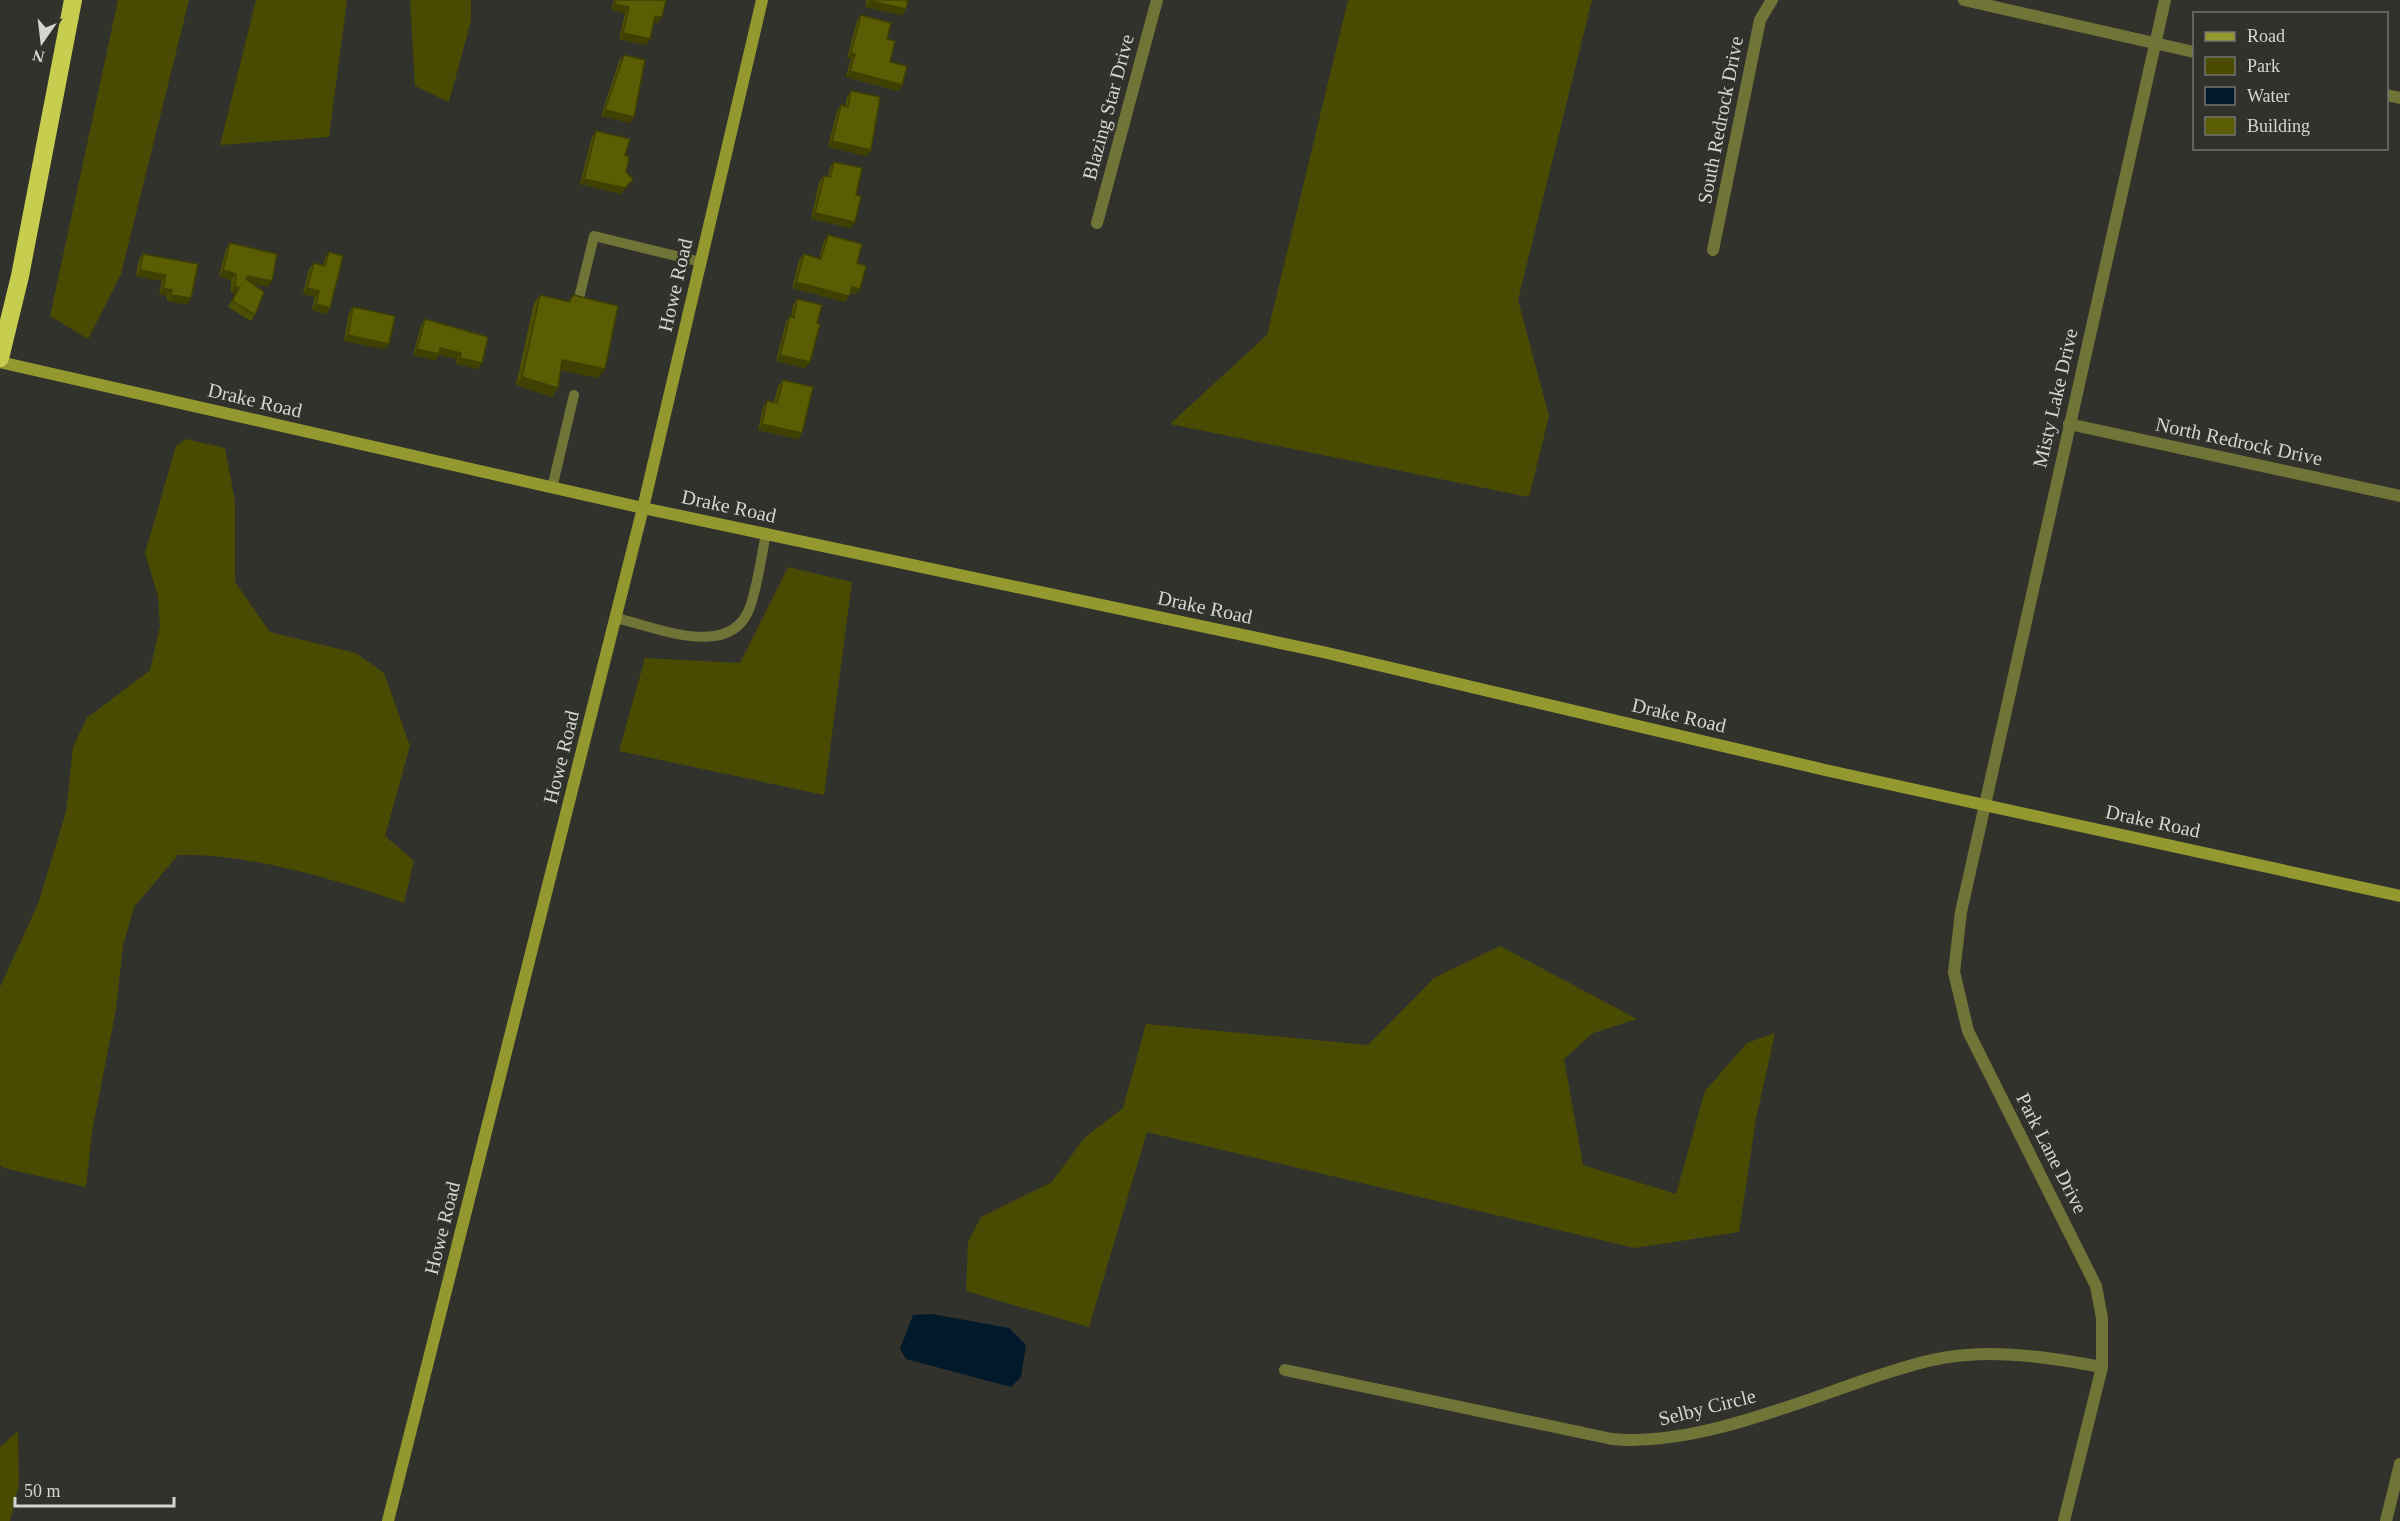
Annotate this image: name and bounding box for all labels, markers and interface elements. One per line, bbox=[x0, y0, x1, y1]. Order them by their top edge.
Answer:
north arrow bbox=[12, 12, 72, 72]
legend bbox=[2193, 12, 2388, 150]
text: Road bbox=[2247, 26, 2285, 46]
street label: Blazing Star Drive bbox=[1078, 32, 1139, 183]
street label: South Redrock Drive bbox=[1693, 34, 1747, 206]
text: N bbox=[30, 46, 46, 66]
text: Park bbox=[2247, 56, 2280, 76]
text: Water bbox=[2247, 86, 2290, 106]
text: Building bbox=[2247, 116, 2310, 136]
street label: Howe Road bbox=[654, 236, 696, 334]
street label: Misty Lake Drive bbox=[2028, 326, 2083, 470]
street label: Drake Road bbox=[206, 378, 304, 422]
street label: North Redrock Drive bbox=[2154, 413, 2325, 469]
street label: Drake Road bbox=[680, 485, 778, 527]
street label: Drake Road bbox=[1156, 586, 1254, 628]
street label: Drake Road bbox=[1630, 693, 1728, 737]
street label: Howe Road bbox=[539, 708, 583, 806]
street label: Drake Road bbox=[2104, 800, 2202, 842]
street label: Park Lane Drive bbox=[2012, 1089, 2092, 1217]
street label: Howe Road bbox=[420, 1179, 464, 1277]
street label: Selby Circle bbox=[1656, 1384, 1758, 1431]
scale bar bbox=[15, 1470, 174, 1508]
text: 50 m bbox=[24, 1481, 61, 1501]

